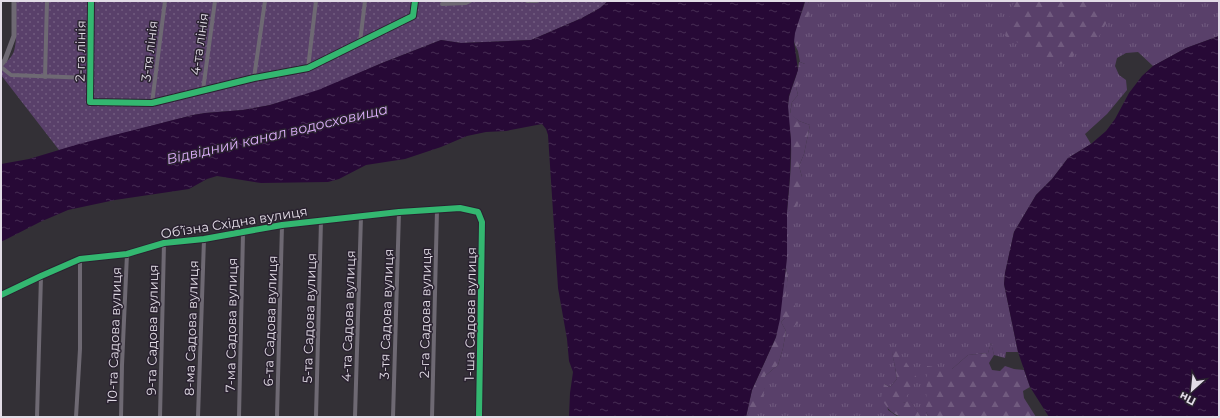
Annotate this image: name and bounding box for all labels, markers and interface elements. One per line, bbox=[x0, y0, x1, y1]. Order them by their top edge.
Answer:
street label: 4-та лінія bbox=[187, 12, 211, 76]
street label: 2-га лінія bbox=[71, 20, 89, 82]
street label: 3-тя лінія bbox=[137, 20, 161, 82]
water label: Відвідний канал водосховища bbox=[165, 100, 389, 168]
street label: Обʼїзна Східна вулиця bbox=[159, 202, 309, 242]
street label: 1-ша Садова вулиця bbox=[461, 247, 479, 381]
street label: 2-га Садова вулиця bbox=[416, 248, 434, 378]
street label: 3-тя Садова вулиця bbox=[376, 249, 396, 379]
street label: 4-та Садова вулиця bbox=[338, 250, 358, 382]
street label: 5-та Садова вулиця bbox=[299, 253, 319, 383]
street label: 6-та Садова вулиця bbox=[260, 255, 280, 387]
street label: 7-ма Садова вулиця bbox=[222, 258, 240, 392]
street label: 8-ма Садова вулиця bbox=[181, 260, 201, 396]
street label: 9-та Садова вулиця bbox=[143, 264, 161, 396]
street label: 10-та Садова вулиця bbox=[104, 267, 124, 403]
north arrow bbox=[1172, 370, 1212, 410]
text: Пн bbox=[1177, 389, 1198, 409]

